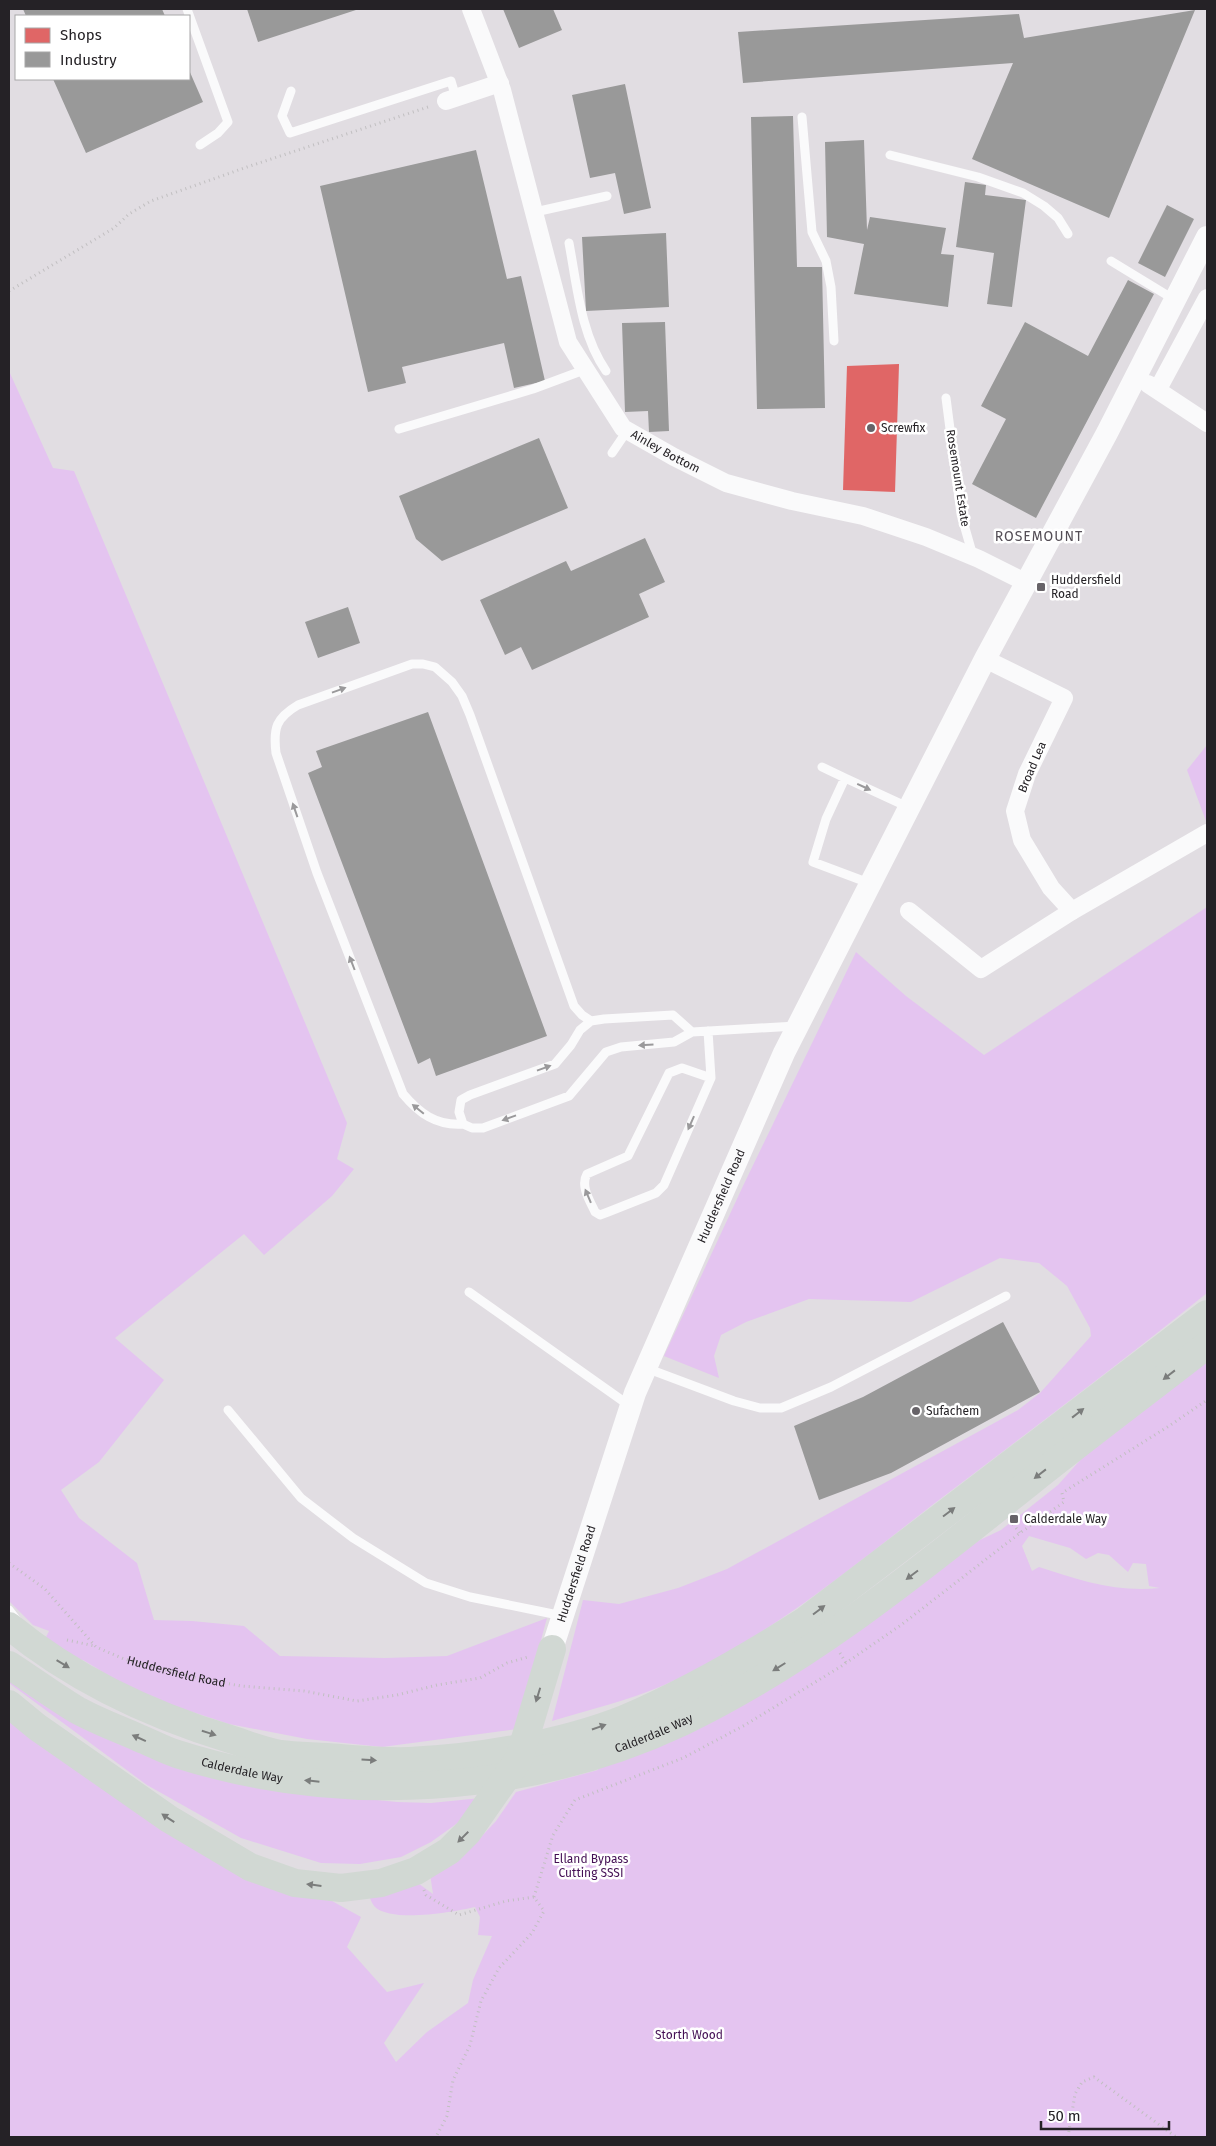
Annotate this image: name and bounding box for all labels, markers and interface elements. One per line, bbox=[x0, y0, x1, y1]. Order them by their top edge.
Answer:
legend bbox=[15, 15, 190, 80]
text: Shops bbox=[60, 26, 102, 44]
text: Industry bbox=[60, 51, 117, 69]
place label: Screwfix bbox=[881, 421, 926, 435]
marker: Screwfix bbox=[865, 422, 877, 434]
street label: Ainley Bottom bbox=[629, 427, 702, 476]
street label: Rosemount Estate bbox=[943, 428, 973, 528]
district label: ROSEMOUNT bbox=[995, 528, 1083, 545]
place label: Huddersfield Road bbox=[1051, 573, 1121, 601]
marker: Huddersfield Road bbox=[1035, 581, 1047, 593]
one-way arrow bbox=[331, 686, 346, 693]
street label: Broad Lea bbox=[1015, 739, 1049, 795]
one-way arrow bbox=[857, 783, 871, 791]
one-way arrow bbox=[291, 803, 299, 818]
one-way arrow bbox=[348, 955, 355, 970]
one-way arrow bbox=[638, 1042, 654, 1050]
one-way arrow bbox=[536, 1064, 551, 1071]
one-way arrow bbox=[412, 1104, 425, 1115]
one-way arrow bbox=[502, 1115, 517, 1122]
one-way arrow bbox=[687, 1116, 695, 1130]
street label: Huddersfield Road bbox=[695, 1147, 748, 1245]
one-way arrow bbox=[584, 1189, 592, 1203]
one-way arrow bbox=[1162, 1370, 1176, 1380]
place label: Sufachem bbox=[926, 1404, 979, 1418]
marker: Sufachem bbox=[910, 1405, 922, 1417]
one-way arrow bbox=[1071, 1408, 1084, 1419]
one-way arrow bbox=[1034, 1469, 1047, 1480]
one-way arrow bbox=[942, 1507, 956, 1517]
place label: Calderdale Way bbox=[1024, 1512, 1107, 1526]
marker: Calderdale Way bbox=[1008, 1513, 1020, 1525]
street label: Huddersfield Road bbox=[554, 1524, 599, 1624]
one-way arrow bbox=[906, 1569, 919, 1580]
one-way arrow bbox=[812, 1605, 825, 1616]
street label: Huddersfield Road bbox=[125, 1653, 227, 1690]
one-way arrow bbox=[56, 1660, 69, 1669]
one-way arrow bbox=[772, 1663, 785, 1672]
one-way arrow bbox=[534, 1688, 542, 1703]
street label: Calderdale Way bbox=[613, 1711, 695, 1756]
one-way arrow bbox=[592, 1723, 607, 1731]
one-way arrow bbox=[202, 1730, 217, 1738]
one-way arrow bbox=[132, 1733, 146, 1741]
street label: Calderdale Way bbox=[200, 1755, 284, 1785]
one-way arrow bbox=[361, 1757, 377, 1765]
one-way arrow bbox=[304, 1777, 320, 1785]
one-way arrow bbox=[162, 1813, 175, 1823]
one-way arrow bbox=[457, 1831, 469, 1843]
park label: Elland Bypass Cutting SSSI bbox=[554, 1852, 629, 1880]
one-way arrow bbox=[306, 1881, 322, 1889]
park label: Storth Wood bbox=[655, 2028, 723, 2042]
scale bar bbox=[1041, 2098, 1168, 2130]
text: 50 m bbox=[1048, 2107, 1081, 2125]

